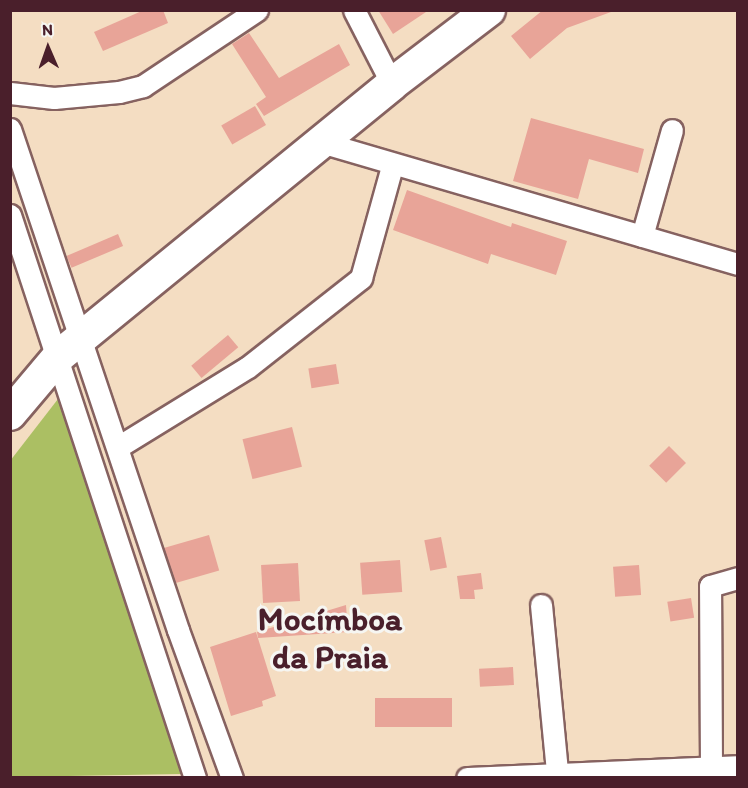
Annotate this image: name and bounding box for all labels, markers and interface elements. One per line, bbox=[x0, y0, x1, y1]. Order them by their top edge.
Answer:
north arrow bbox=[18, 18, 78, 78]
text: N bbox=[42, 20, 53, 39]
district label: Mocímboa da Praia bbox=[258, 599, 402, 677]

